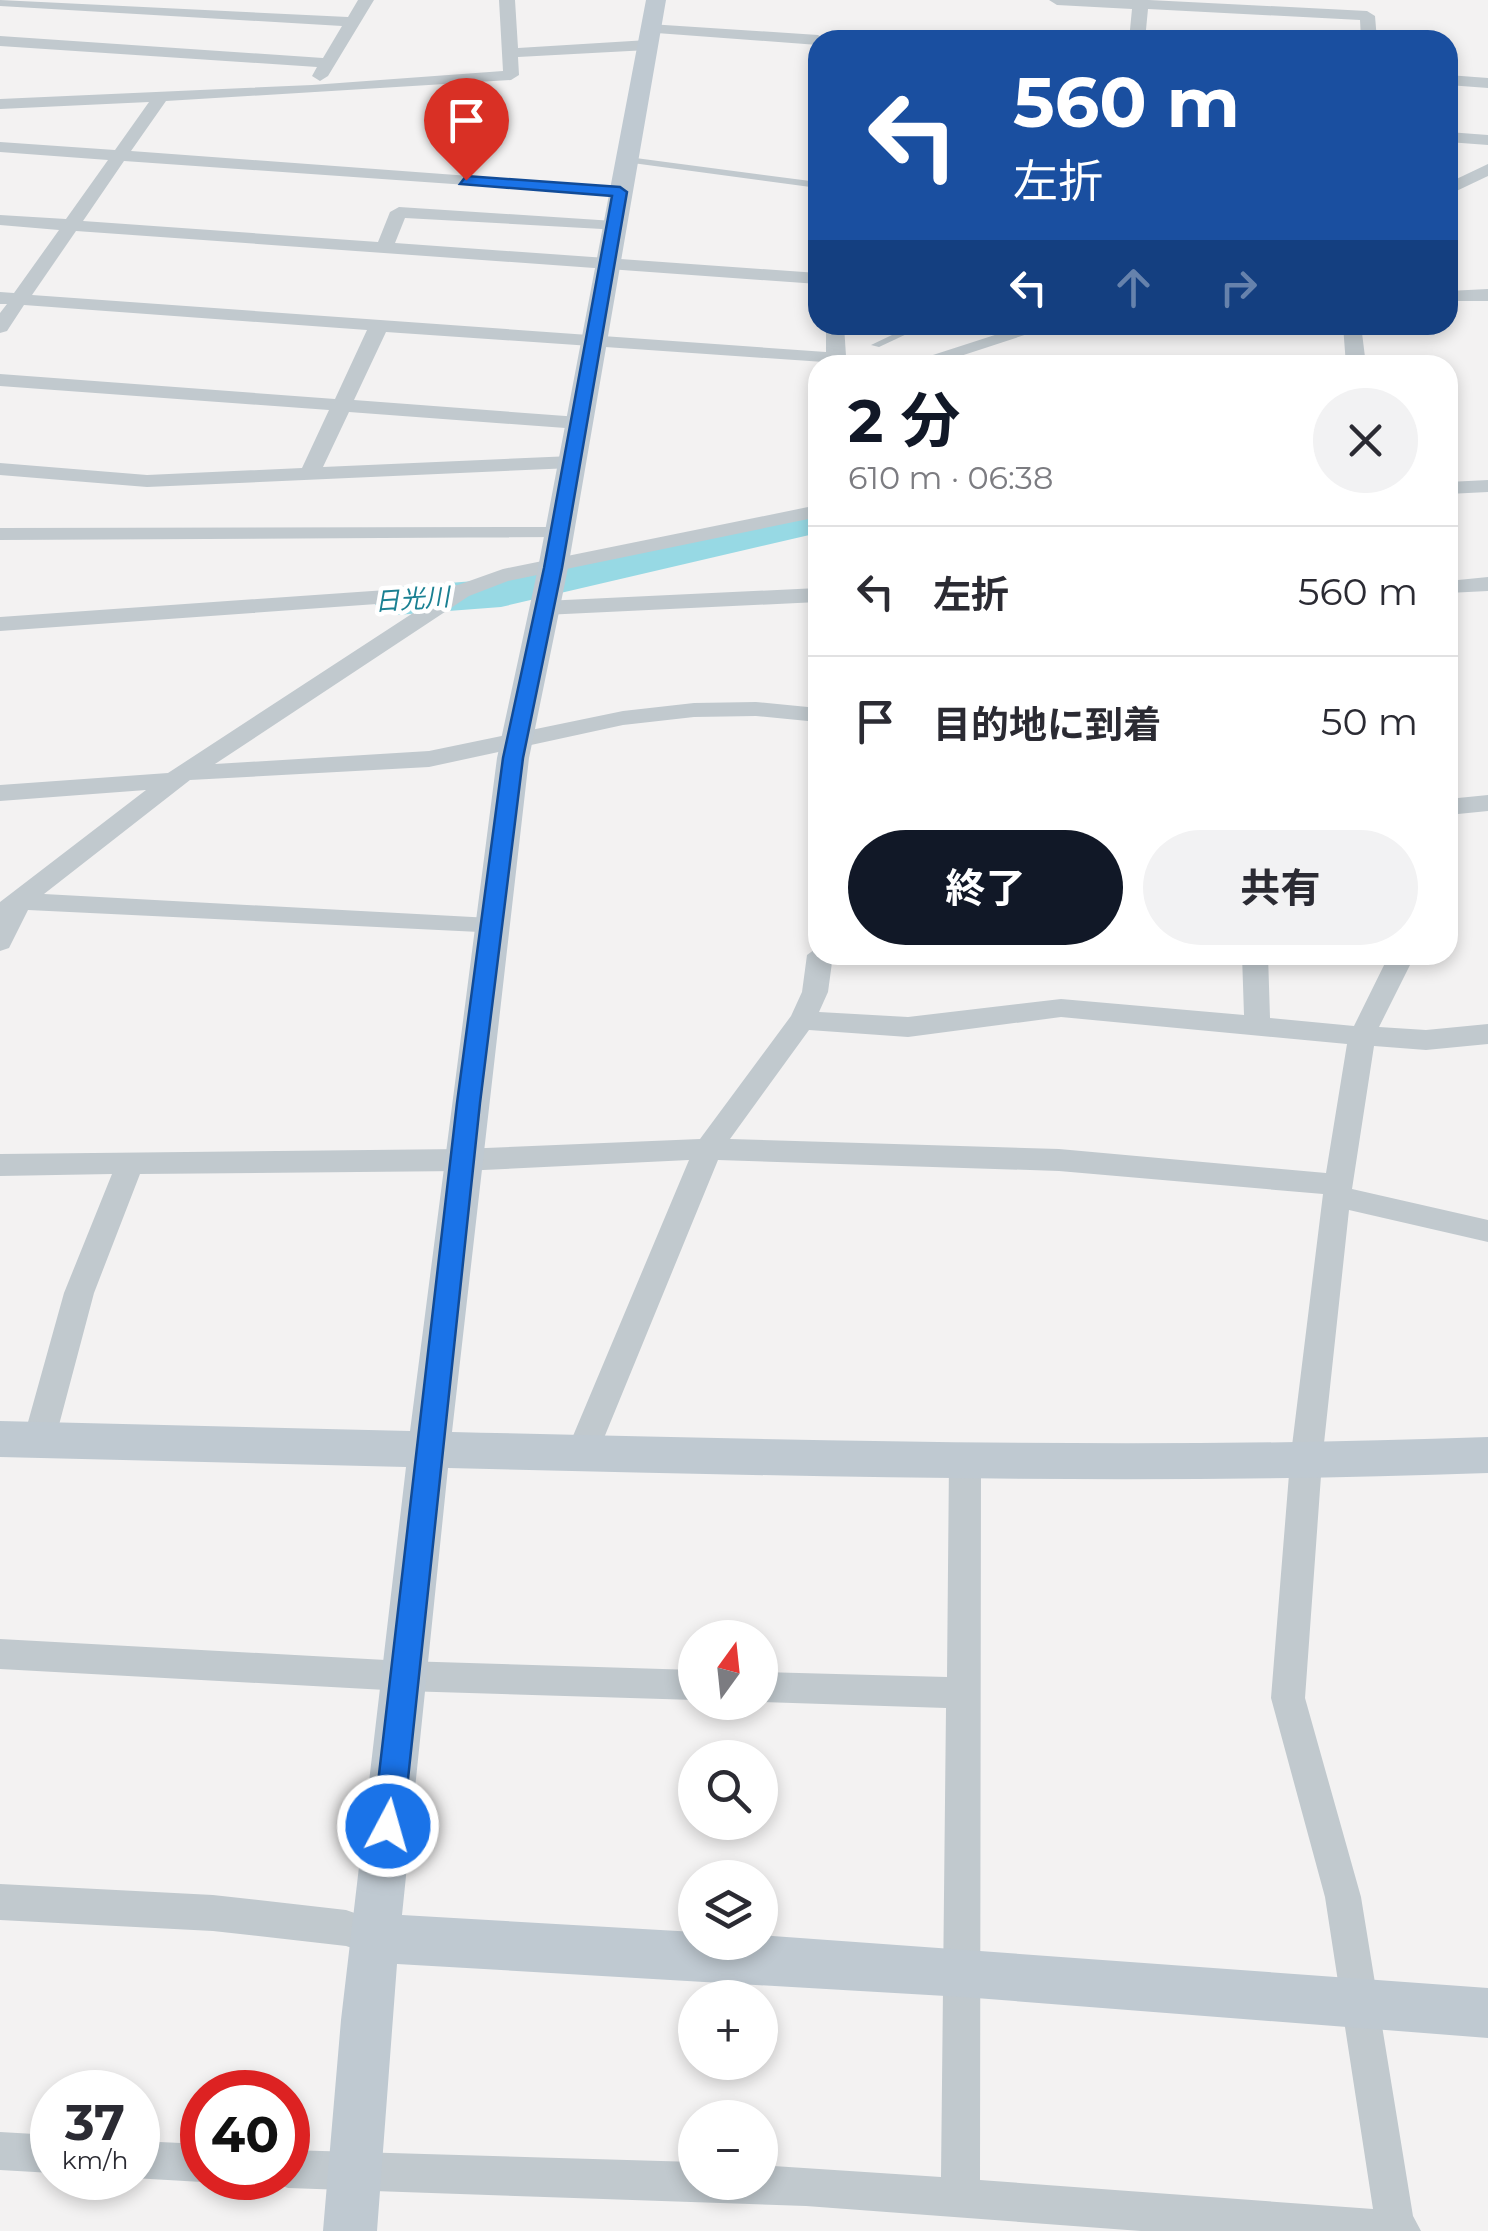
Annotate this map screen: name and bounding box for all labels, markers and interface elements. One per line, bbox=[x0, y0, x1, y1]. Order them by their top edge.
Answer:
text: 560 m bbox=[1013, 59, 1240, 145]
icon: left bbox=[848, 70, 978, 200]
pin bbox=[424, 78, 509, 181]
icon: arrive bbox=[439, 93, 494, 148]
text: 左折 bbox=[1013, 153, 1103, 208]
icon: left bbox=[1001, 260, 1056, 315]
icon: ahead bbox=[1106, 260, 1161, 315]
icon: right bbox=[1211, 260, 1266, 315]
text: 2 分 bbox=[848, 384, 960, 457]
button: close bbox=[1313, 388, 1418, 493]
text: 610 m · 06:38 bbox=[848, 458, 1053, 497]
icon: left bbox=[848, 564, 903, 619]
text: 560 m bbox=[1298, 568, 1418, 615]
text: 左折 bbox=[933, 571, 1009, 618]
water label: 日光川 bbox=[374, 581, 453, 617]
icon: arrive bbox=[848, 694, 903, 749]
text: 50 m bbox=[1321, 698, 1418, 745]
text: 目的地に到着 bbox=[933, 701, 1161, 748]
button: 終了 bbox=[848, 830, 1123, 945]
button: 共有 bbox=[1143, 830, 1418, 945]
north arrow bbox=[678, 1620, 778, 1720]
map controls bbox=[678, 1620, 778, 2200]
button: search bbox=[678, 1740, 778, 1840]
position arrow bbox=[336, 1774, 440, 1878]
button: layers bbox=[678, 1860, 778, 1960]
button: + bbox=[678, 1980, 778, 2080]
speed limit sign: 40 bbox=[180, 2070, 310, 2200]
text: 37 bbox=[65, 2092, 125, 2153]
button: − bbox=[678, 2100, 778, 2200]
text: km/h bbox=[62, 2145, 128, 2175]

